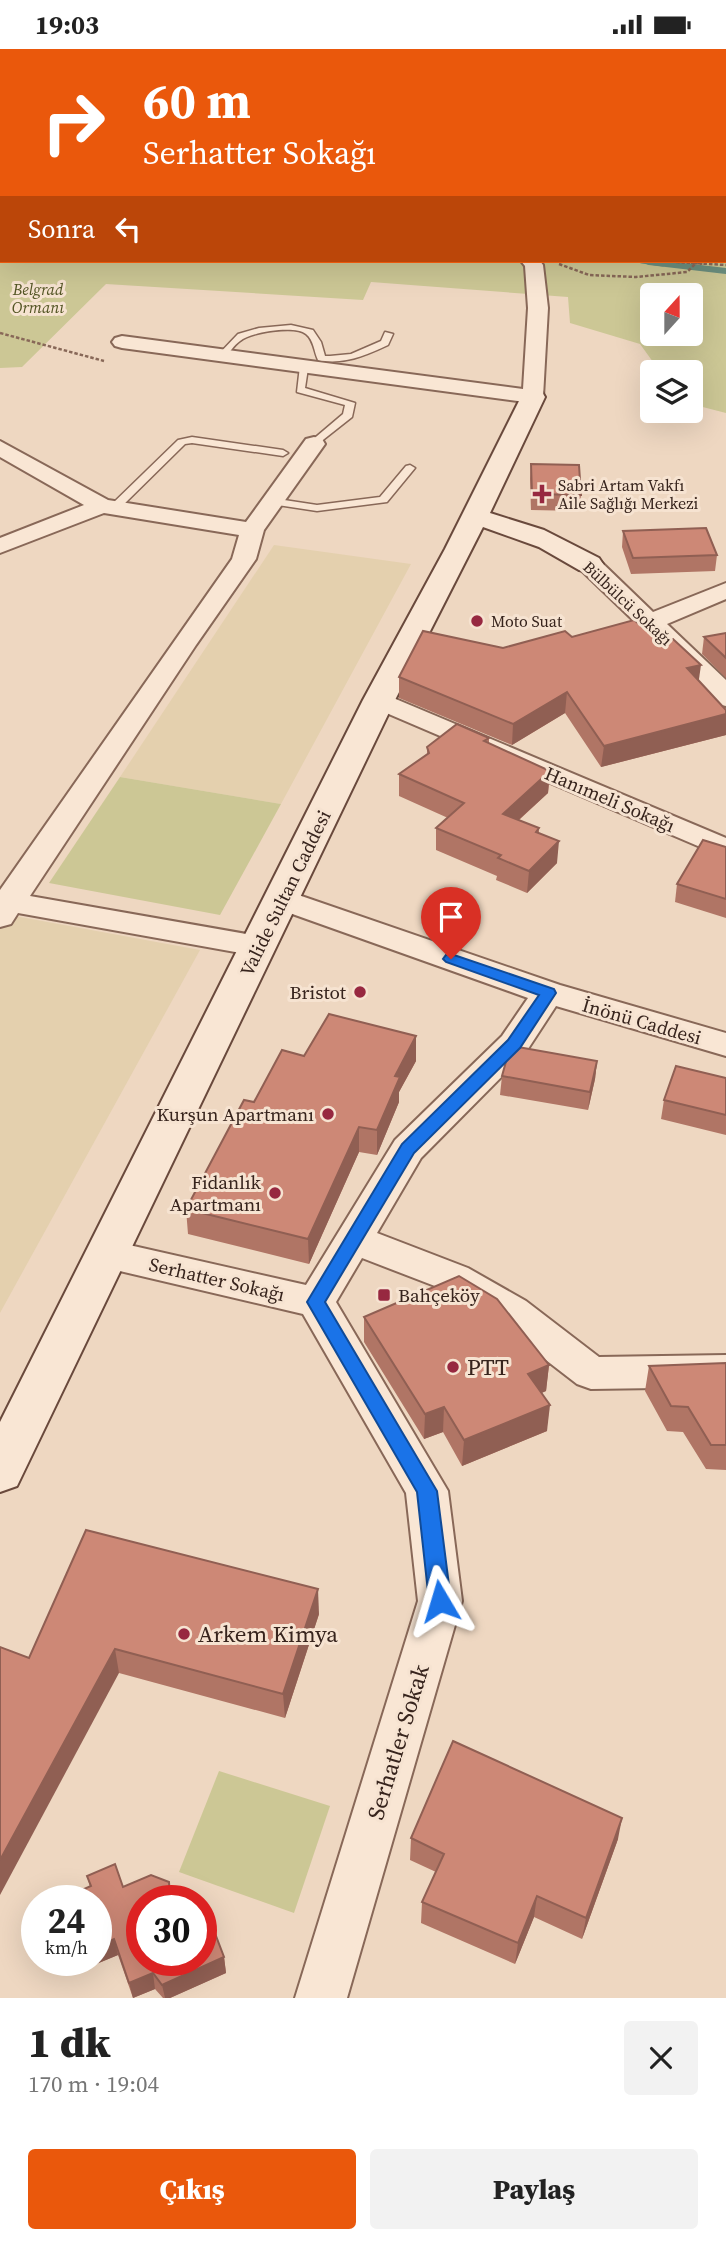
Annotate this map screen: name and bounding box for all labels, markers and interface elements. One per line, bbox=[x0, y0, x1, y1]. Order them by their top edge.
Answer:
text: 19:03 bbox=[35, 7, 99, 43]
text: 60 m bbox=[143, 67, 251, 134]
icon: right bbox=[28, 77, 119, 168]
text: Serhatter Sokağı bbox=[143, 131, 376, 175]
icon: left bbox=[109, 210, 147, 248]
text: Sonra bbox=[28, 211, 95, 247]
park label: Belgrad Ormanı bbox=[12, 278, 64, 318]
north arrow bbox=[640, 283, 704, 347]
map controls bbox=[640, 283, 703, 423]
button: layers bbox=[640, 360, 703, 423]
place label: Sabri Artam Vakfı Aile Sağlığı Merkezi bbox=[558, 474, 698, 514]
marker: Sabri Artam Vakfı Aile Sağlığı Merkezi bbox=[532, 484, 552, 504]
street label: Bülbülcü Sokağı bbox=[579, 556, 678, 650]
place label: Moto Suat bbox=[491, 610, 563, 632]
marker: Moto Suat bbox=[469, 613, 485, 629]
street label: Hanımeli Sokağı bbox=[541, 760, 679, 838]
street label: Valide Sultan Caddesi bbox=[233, 805, 337, 980]
pin bbox=[421, 887, 481, 959]
icon: arrive bbox=[432, 898, 470, 936]
place label: Bristot bbox=[290, 979, 347, 1005]
marker: Bristot bbox=[352, 984, 368, 1000]
street label: İnönü Caddesi bbox=[579, 992, 705, 1051]
place label: Kurşun Apartmanı bbox=[156, 1101, 314, 1127]
marker: Kurşun Apartmanı bbox=[320, 1106, 336, 1122]
place label: Fidanlık Apartmanı bbox=[170, 1169, 262, 1217]
marker: Fidanlık Apartmanı bbox=[267, 1185, 283, 1201]
street label: Serhatter Sokağı bbox=[147, 1251, 288, 1307]
place label: Bahçeköy bbox=[398, 1282, 480, 1308]
marker: Bahçeköy bbox=[376, 1287, 392, 1303]
place label: PTT bbox=[467, 1351, 509, 1383]
marker: PTT bbox=[445, 1359, 461, 1375]
position arrow bbox=[403, 1564, 477, 1638]
place label: Arkem Kimya bbox=[198, 1618, 338, 1650]
marker: Arkem Kimya bbox=[176, 1626, 192, 1642]
street label: Serhatler Sokak bbox=[359, 1660, 437, 1824]
speed limit sign: 30 bbox=[126, 1885, 217, 1976]
text: 24 bbox=[48, 1897, 85, 1945]
text: km/h bbox=[45, 1935, 88, 1960]
text: 1 dk bbox=[28, 2013, 111, 2071]
button: close bbox=[624, 2021, 698, 2095]
text: 170 m · 19:04 bbox=[28, 2068, 159, 2100]
button: Çıkış bbox=[28, 2149, 356, 2229]
button: Paylaş bbox=[370, 2149, 698, 2229]

